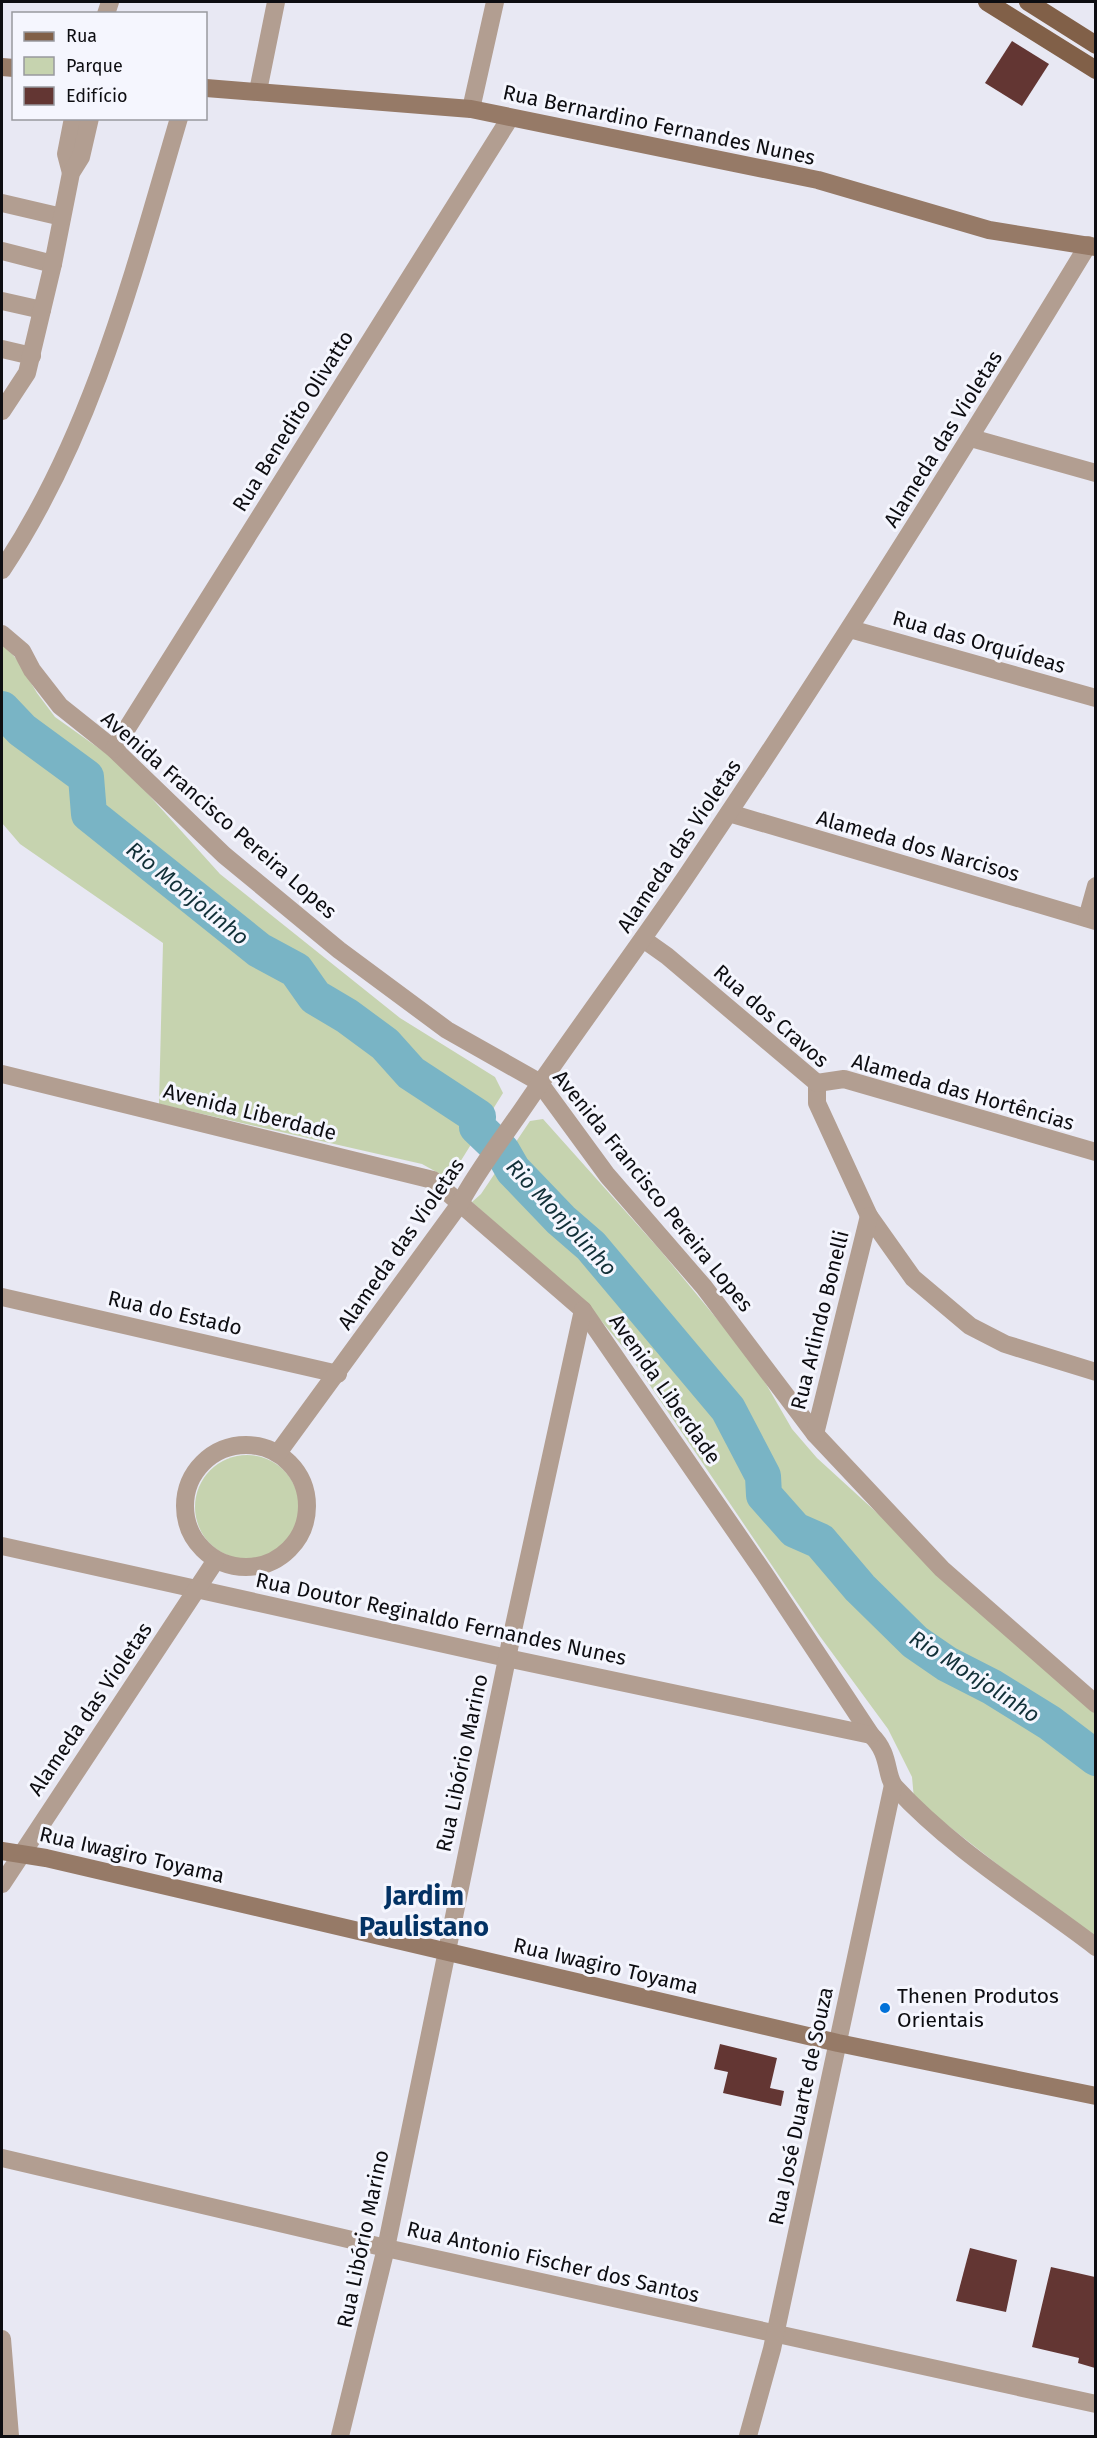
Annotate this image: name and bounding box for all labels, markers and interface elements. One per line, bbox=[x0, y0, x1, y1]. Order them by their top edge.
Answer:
legend bbox=[12, 12, 207, 120]
text: Rua bbox=[66, 25, 97, 47]
text: Parque bbox=[66, 55, 123, 77]
street label: Rua Bernardino Fernandes Nunes bbox=[500, 79, 818, 171]
text: Edifício bbox=[66, 85, 128, 107]
street label: Rua Benedito Olivatto bbox=[227, 326, 359, 516]
street label: Alameda das Violetas bbox=[878, 346, 1008, 532]
street label: Rua das Orquídeas bbox=[890, 605, 1069, 679]
street label: Avenida Francisco Pereira Lopes bbox=[96, 706, 342, 925]
street label: Alameda das Violetas bbox=[611, 754, 747, 938]
street label: Alameda dos Narcisos bbox=[814, 805, 1023, 887]
water label: Rio Monjolinho bbox=[121, 836, 254, 951]
street label: Rua dos Cravos bbox=[708, 959, 834, 1073]
street label: Alameda das Hortências bbox=[849, 1048, 1077, 1136]
street label: Avenida Francisco Pereira Lopes bbox=[547, 1065, 759, 1317]
street label: Avenida Liberdade bbox=[161, 1078, 339, 1146]
street label: Alameda das Violetas bbox=[332, 1153, 470, 1335]
water label: Rio Monjolinho bbox=[501, 1153, 623, 1281]
street label: Rua Arlindo Bonelli bbox=[785, 1228, 855, 1412]
street label: Rua do Estado bbox=[105, 1285, 245, 1341]
street label: Avenida Liberdade bbox=[604, 1309, 726, 1469]
street label: Rua Doutor Reginaldo Fernandes Nunes bbox=[253, 1567, 629, 1671]
street label: Alameda das Violetas bbox=[22, 1617, 158, 1801]
water label: Rio Monjolinho bbox=[905, 1624, 1045, 1729]
street label: Rua Libório Marino bbox=[430, 1672, 494, 1854]
street label: Rua Iwagiro Toyama bbox=[37, 1821, 227, 1889]
district label: Jardim Paulistano bbox=[359, 1880, 489, 1943]
street label: Rua Iwagiro Toyama bbox=[511, 1932, 701, 2000]
place label: Thenen Produtos Orientais bbox=[897, 1983, 1059, 2033]
street label: Rua José Duarte de Souza bbox=[763, 1985, 839, 2227]
marker: Thenen Produtos Orientais bbox=[878, 2001, 892, 2015]
street label: Rua Libório Marino bbox=[331, 2148, 395, 2330]
street label: Rua Antonio Fischer dos Santos bbox=[404, 2216, 702, 2308]

